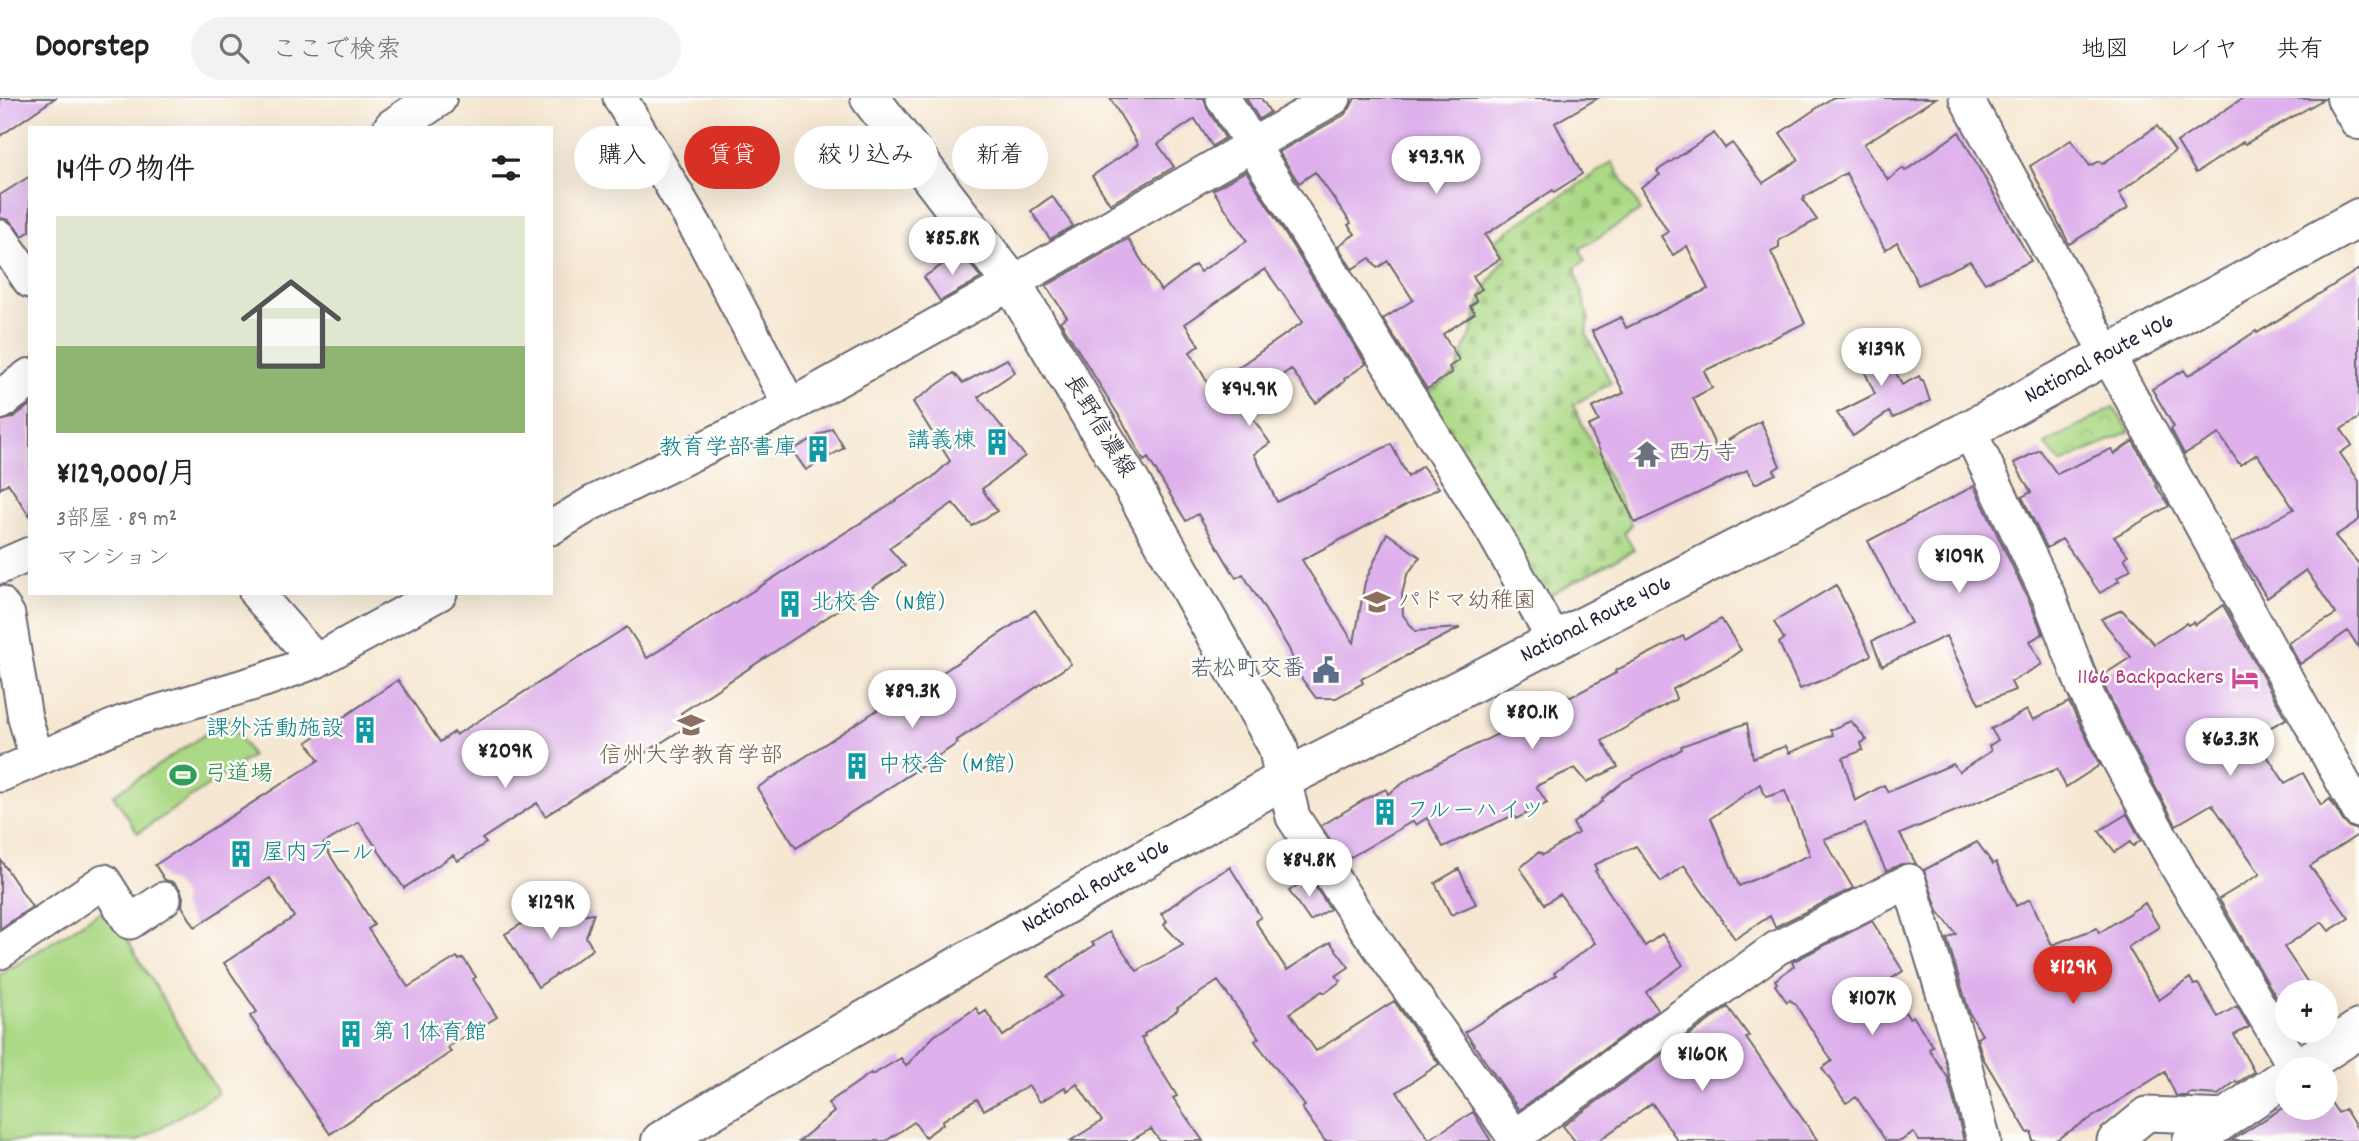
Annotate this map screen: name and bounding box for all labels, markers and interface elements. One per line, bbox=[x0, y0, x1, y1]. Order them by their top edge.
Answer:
search box bbox=[191, 17, 681, 80]
text: Doorstep bbox=[35, 25, 149, 72]
icon: search bbox=[215, 29, 253, 67]
text: ここで検索 bbox=[271, 33, 401, 70]
text: 地図 bbox=[2081, 34, 2129, 68]
text: レイヤ bbox=[2167, 34, 2238, 68]
text: 共有 bbox=[2276, 34, 2324, 68]
chip: 購入 bbox=[574, 126, 670, 189]
chip: 賃貸 bbox=[684, 126, 780, 189]
chip: 絞り込み bbox=[794, 126, 938, 189]
chip: 新着 bbox=[952, 126, 1048, 189]
pin: ¥93.9K bbox=[1379, 136, 1493, 196]
text: ¥93.9K bbox=[1408, 142, 1464, 175]
icon: filters bbox=[487, 149, 525, 187]
text: 14件の物件 bbox=[56, 151, 195, 194]
pin: ¥85.8K bbox=[895, 218, 1009, 277]
text: ¥85.8K bbox=[925, 223, 979, 256]
icon: home bbox=[228, 261, 354, 387]
street label: National Route 406 bbox=[2019, 305, 2180, 413]
pin: ¥139K bbox=[1832, 328, 1930, 388]
text: ¥139K bbox=[1857, 334, 1905, 367]
pin: ¥94.9K bbox=[1192, 368, 1306, 428]
street label: 長野信濃線 bbox=[1054, 369, 1142, 485]
text: ¥94.9K bbox=[1221, 374, 1277, 407]
place label: 講義棟 bbox=[907, 426, 976, 459]
building icon: 講義棟 bbox=[982, 427, 1012, 457]
place label: 教育学部書庫 bbox=[659, 433, 797, 466]
building icon: 教育学部書庫 bbox=[803, 434, 833, 464]
place label: 西方寺 bbox=[1668, 438, 1737, 471]
temple icon: 西方寺 bbox=[1632, 439, 1662, 469]
text: ¥129,000/月 bbox=[56, 455, 197, 498]
text: 3部屋 · 89 m² bbox=[56, 504, 177, 537]
pin: ¥109K bbox=[1910, 536, 2008, 595]
text: ¥109K bbox=[1934, 541, 1984, 574]
text: マンション bbox=[56, 543, 170, 576]
street label: National Route 406 bbox=[1515, 568, 1678, 672]
place label: パドマ幼稚園 bbox=[1398, 586, 1536, 619]
school or university icon: パドマ幼稚園 bbox=[1362, 587, 1392, 617]
place label: 北校舎（N館） bbox=[811, 588, 960, 621]
building icon: 北校舎（N館） bbox=[775, 589, 805, 619]
place label: 若松町交番 bbox=[1190, 654, 1305, 687]
public building icon: 若松町交番 bbox=[1311, 655, 1341, 685]
place label: 1166 Backpackers bbox=[2077, 662, 2224, 695]
hotel icon: 1166 Backpackers bbox=[2230, 663, 2260, 693]
pin: ¥89.3K bbox=[855, 670, 969, 730]
text: ¥89.3K bbox=[884, 676, 940, 709]
pin: ¥80.1K bbox=[1475, 692, 1589, 751]
text: ¥80.1K bbox=[1506, 697, 1558, 730]
school or university icon: 信州大学教育学部 bbox=[676, 710, 706, 740]
place label: 課外活動施設 bbox=[206, 714, 344, 747]
building icon: 課外活動施設 bbox=[350, 715, 380, 745]
pin: ¥63.3K bbox=[2173, 718, 2287, 778]
text: ¥63.3K bbox=[2201, 724, 2259, 757]
pin: ¥209K bbox=[456, 730, 554, 790]
text: ¥209K bbox=[478, 736, 532, 769]
place label: 信州大学教育学部 bbox=[599, 741, 783, 774]
place label: 中校舎（M館） bbox=[878, 750, 1029, 783]
building icon: 中校舎（M館） bbox=[842, 751, 872, 781]
place label: 弓道場 bbox=[204, 759, 273, 792]
sports icon: 弓道場 bbox=[168, 760, 198, 790]
place label: フルーハイツ bbox=[1406, 796, 1544, 829]
building icon: フルーハイツ bbox=[1370, 797, 1400, 827]
street label: National Route 406 bbox=[1016, 831, 1176, 943]
place label: 屋内プール bbox=[262, 838, 374, 871]
building icon: 屋内プール bbox=[226, 839, 256, 869]
pin: ¥84.8K bbox=[1252, 840, 1366, 899]
text: ¥84.8K bbox=[1282, 845, 1336, 878]
pin: ¥129K bbox=[502, 882, 600, 941]
text: ¥129K bbox=[527, 887, 575, 920]
pin: ¥129K bbox=[2024, 946, 2122, 1006]
text: ¥129K bbox=[2049, 952, 2097, 985]
pin: ¥107K bbox=[1823, 978, 1921, 1037]
map controls bbox=[2275, 980, 2338, 1120]
button: + bbox=[2275, 980, 2338, 1043]
text: ¥107K bbox=[1848, 983, 1896, 1016]
place label: 第１体育館 bbox=[372, 1018, 487, 1051]
building icon: 第１体育館 bbox=[336, 1019, 366, 1049]
pin: ¥160K bbox=[1653, 1034, 1751, 1093]
text: ¥160K bbox=[1677, 1039, 1727, 1072]
button: − bbox=[2275, 1057, 2338, 1120]

